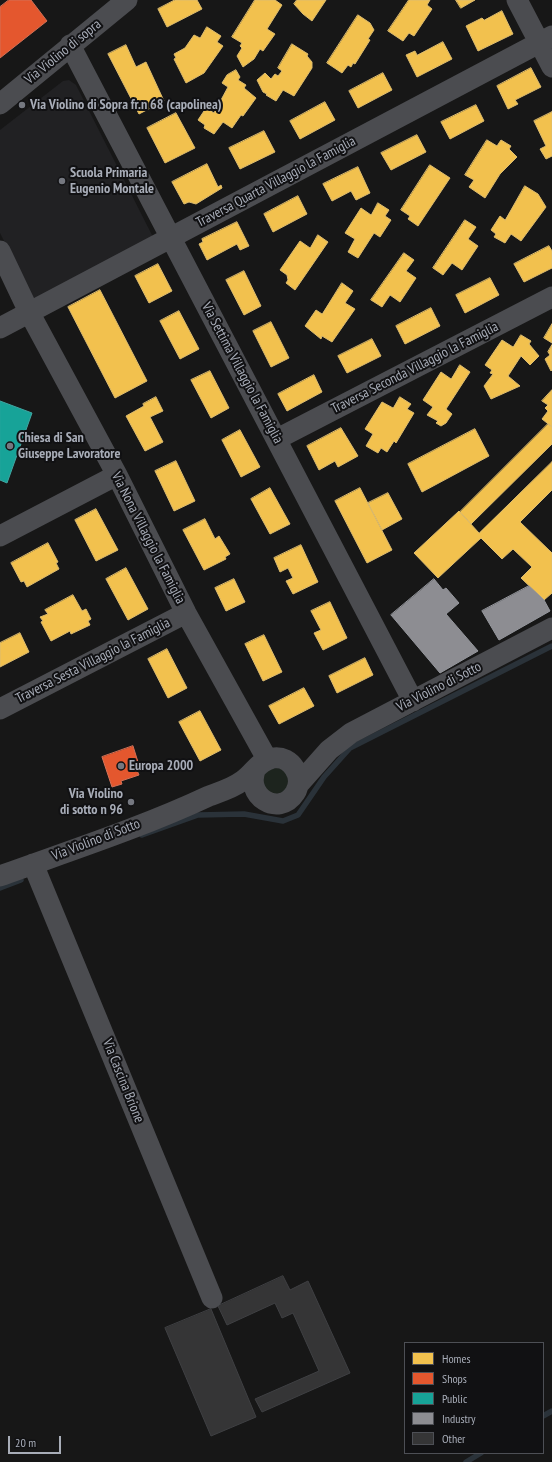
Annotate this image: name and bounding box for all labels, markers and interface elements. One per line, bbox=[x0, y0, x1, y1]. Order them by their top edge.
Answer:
street label: Via Violino di sopra bbox=[21, 16, 105, 88]
place label: Via Violino di Sopra fr.n 68 (capolinea) bbox=[30, 97, 222, 113]
marker: Via Violino di Sopra fr.n 68 (capolinea) bbox=[17, 100, 27, 110]
street label: Traversa Quarta Villaggio la Famiglia bbox=[194, 133, 358, 231]
place label: Scuola Primaria Eugenio Montale bbox=[70, 165, 154, 198]
marker: Scuola Primaria Eugenio Montale bbox=[57, 176, 67, 186]
street label: Via Settima Villaggio la Famiglia bbox=[198, 300, 286, 446]
street label: Traversa Seconda Villaggio la Famiglia bbox=[329, 318, 501, 418]
place label: Chiesa di San Giuseppe Lavoratore bbox=[18, 430, 120, 462]
marker: Chiesa di San Giuseppe Lavoratore bbox=[5, 441, 15, 451]
street label: Via Nona Villaggio la Famiglia bbox=[107, 469, 189, 607]
street label: Traversa Sesta Villaggio la Famiglia bbox=[13, 615, 173, 707]
street label: Via Violino di Sotto bbox=[394, 658, 484, 716]
place label: Europa 2000 bbox=[129, 758, 193, 774]
marker: Europa 2000 bbox=[116, 761, 126, 771]
place label: Via Violino di sotto n 96 bbox=[60, 786, 123, 818]
marker: Via Violino di sotto n 96 bbox=[126, 797, 136, 807]
street label: Via Violino di Sotto bbox=[50, 816, 142, 864]
street label: Via Cascina Brione bbox=[99, 1037, 147, 1125]
legend bbox=[404, 1342, 544, 1454]
text: Homes bbox=[442, 1351, 470, 1366]
text: Shops bbox=[442, 1371, 467, 1386]
text: Public bbox=[442, 1391, 467, 1406]
text: Industry bbox=[442, 1411, 476, 1426]
scale bar bbox=[10, 1428, 63, 1454]
text: Other bbox=[442, 1431, 465, 1446]
text: 20 m bbox=[15, 1435, 36, 1450]

